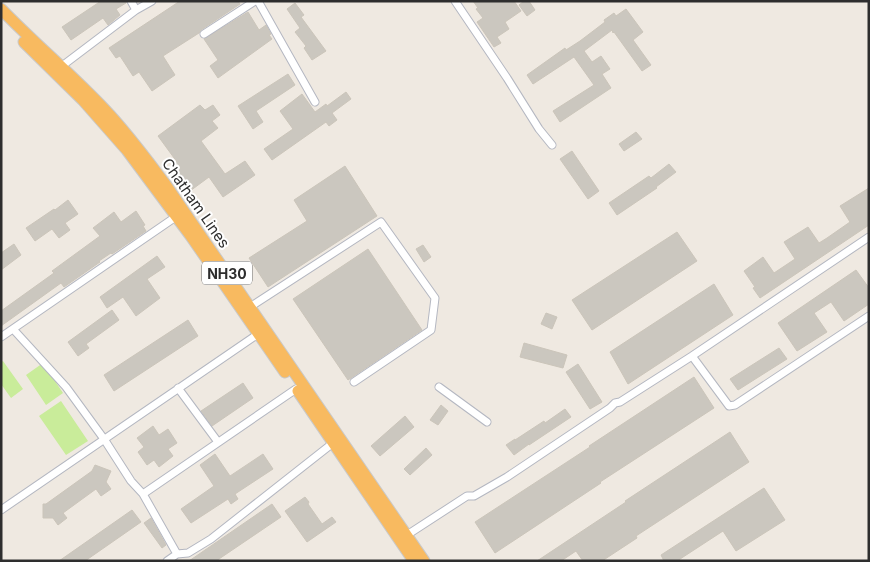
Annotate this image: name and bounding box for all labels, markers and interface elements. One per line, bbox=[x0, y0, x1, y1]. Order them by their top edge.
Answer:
street label: Chatham Lines bbox=[158, 154, 234, 252]
road number: NH30 bbox=[202, 262, 252, 284]

